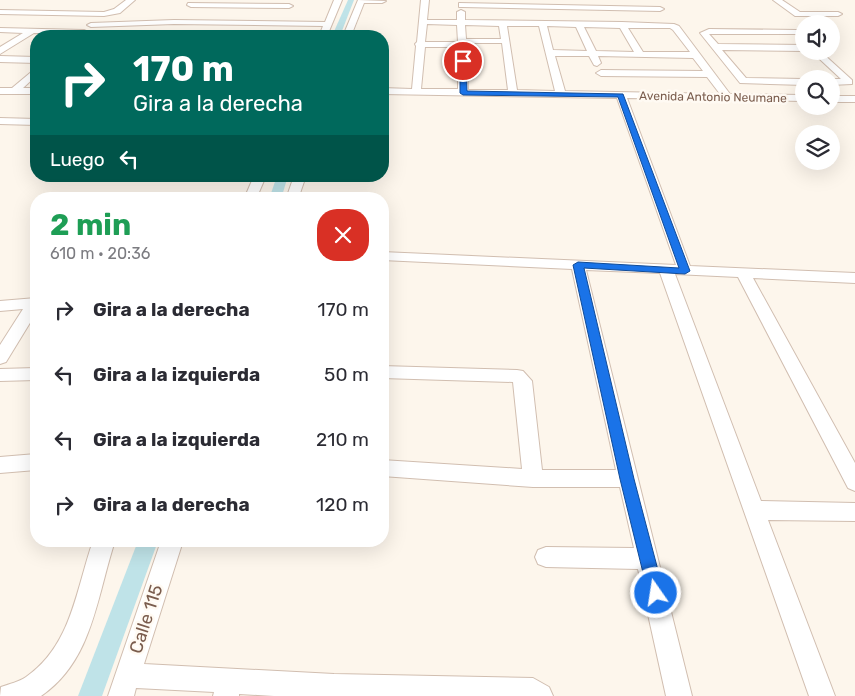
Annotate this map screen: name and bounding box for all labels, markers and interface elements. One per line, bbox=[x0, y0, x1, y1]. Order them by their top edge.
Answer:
map controls bbox=[795, 15, 840, 170]
button: sound bbox=[795, 15, 840, 60]
pin bbox=[442, 40, 484, 82]
icon: arrive bbox=[449, 47, 477, 75]
text: 170 m bbox=[133, 48, 234, 90]
icon: right bbox=[50, 50, 115, 115]
button: search bbox=[795, 70, 840, 115]
street label: Avenida Antonio Neumane bbox=[639, 89, 787, 105]
text: Gira a la derecha bbox=[133, 90, 303, 117]
button: layers bbox=[795, 125, 840, 170]
icon: left bbox=[115, 145, 143, 173]
text: Luego bbox=[50, 148, 105, 171]
text: 2 min bbox=[50, 207, 131, 243]
button: close bbox=[317, 209, 369, 261]
text: 610 m · 20:36 bbox=[50, 244, 150, 263]
icon: right bbox=[50, 296, 78, 324]
text: Gira a la derecha bbox=[93, 298, 250, 321]
text: 170 m bbox=[318, 298, 369, 321]
icon: left bbox=[50, 361, 78, 389]
text: Gira a la izquierda bbox=[93, 363, 260, 386]
text: 50 m bbox=[324, 363, 369, 386]
icon: left bbox=[50, 426, 78, 454]
text: Gira a la izquierda bbox=[93, 428, 260, 451]
text: 210 m bbox=[316, 428, 369, 451]
icon: right bbox=[50, 491, 78, 519]
text: Gira a la derecha bbox=[93, 493, 250, 516]
text: 120 m bbox=[316, 493, 369, 516]
position arrow bbox=[629, 566, 681, 618]
street label: Calle 115 bbox=[125, 582, 167, 656]

